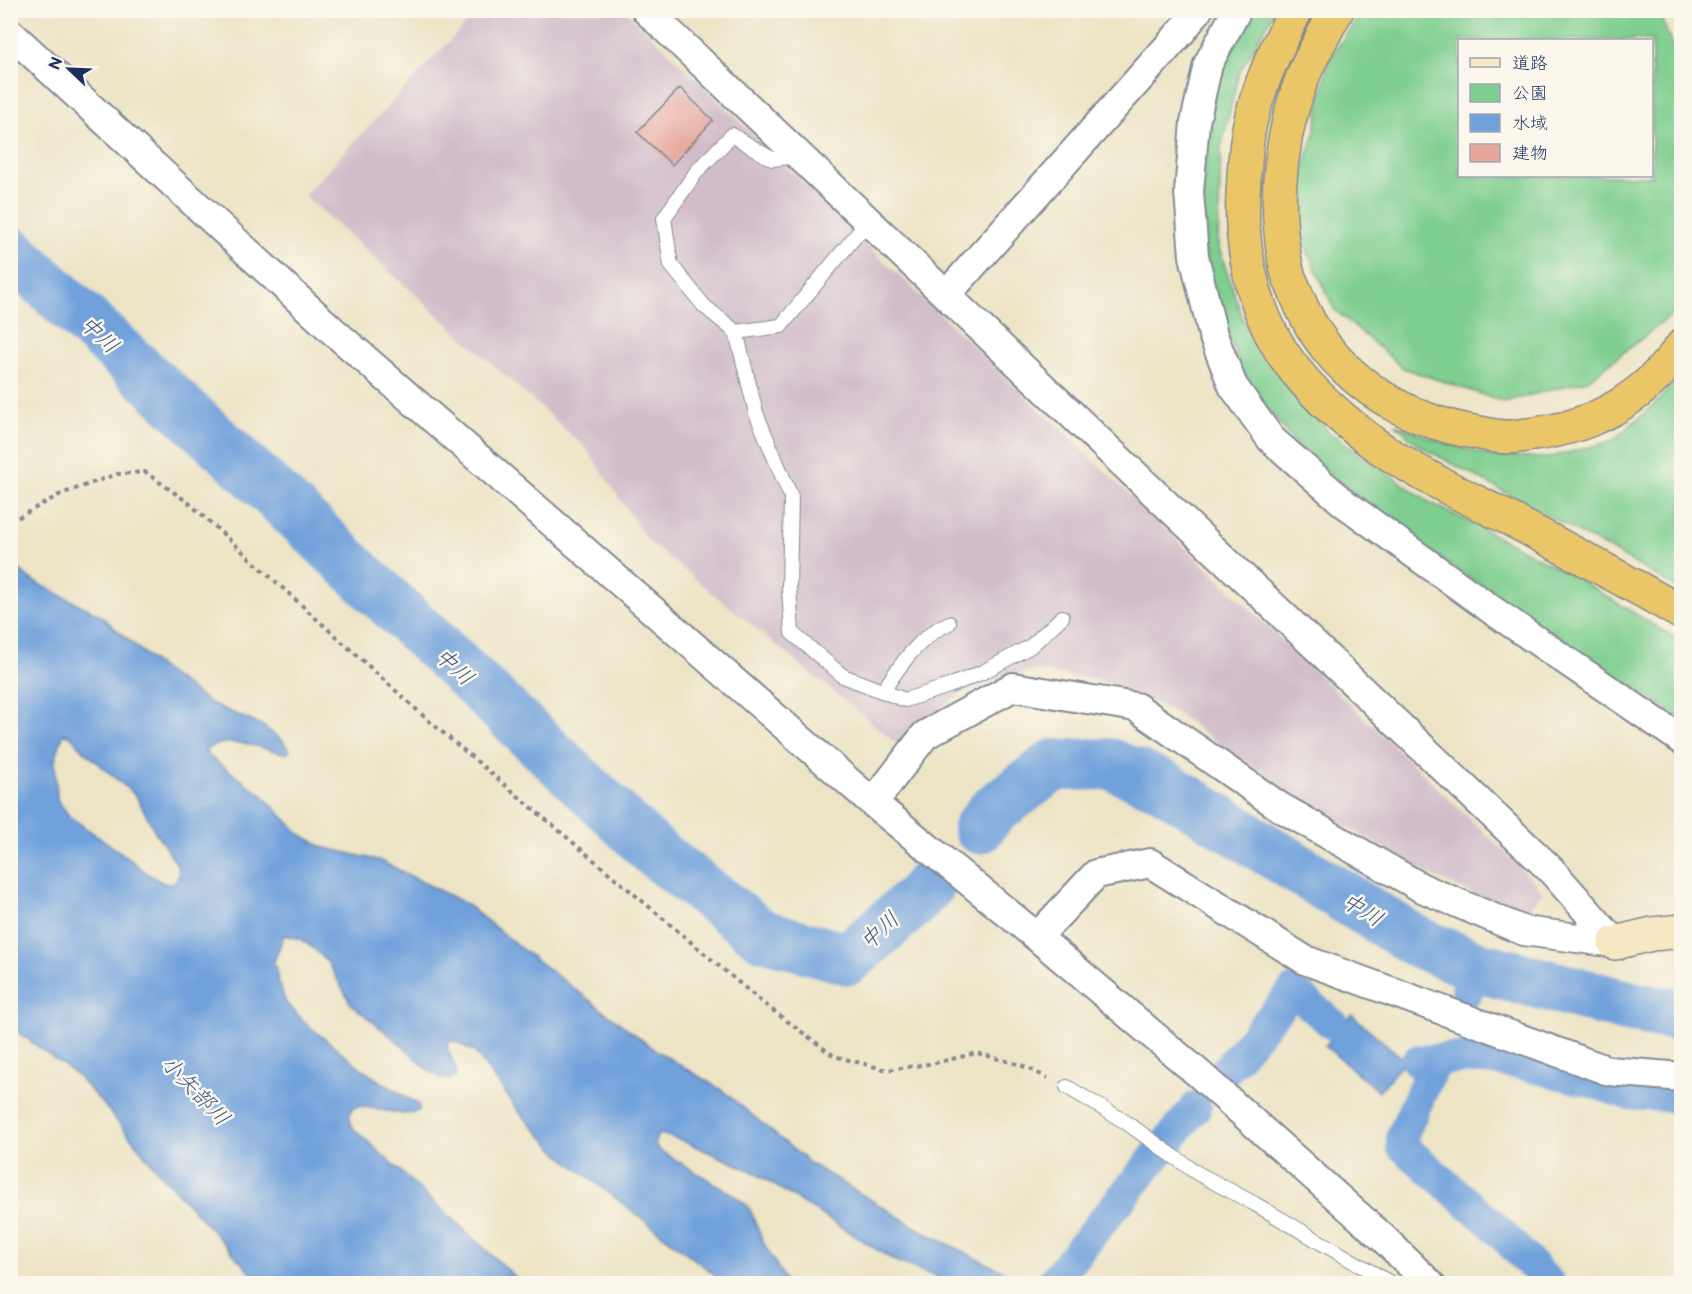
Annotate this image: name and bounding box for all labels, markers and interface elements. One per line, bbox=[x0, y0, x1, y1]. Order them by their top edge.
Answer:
north arrow bbox=[39, 39, 99, 99]
legend bbox=[1458, 39, 1653, 177]
text: 道路 bbox=[1512, 53, 1548, 74]
text: N bbox=[45, 54, 68, 73]
text: 公園 bbox=[1512, 83, 1548, 104]
text: 水域 bbox=[1512, 113, 1548, 134]
text: 建物 bbox=[1512, 143, 1548, 164]
water label: 中川 bbox=[74, 310, 124, 360]
water label: 中川 bbox=[429, 642, 479, 692]
water label: 中川 bbox=[1336, 887, 1388, 933]
water label: 中川 bbox=[855, 906, 905, 956]
water label: 小矢部川 bbox=[155, 1050, 235, 1132]

